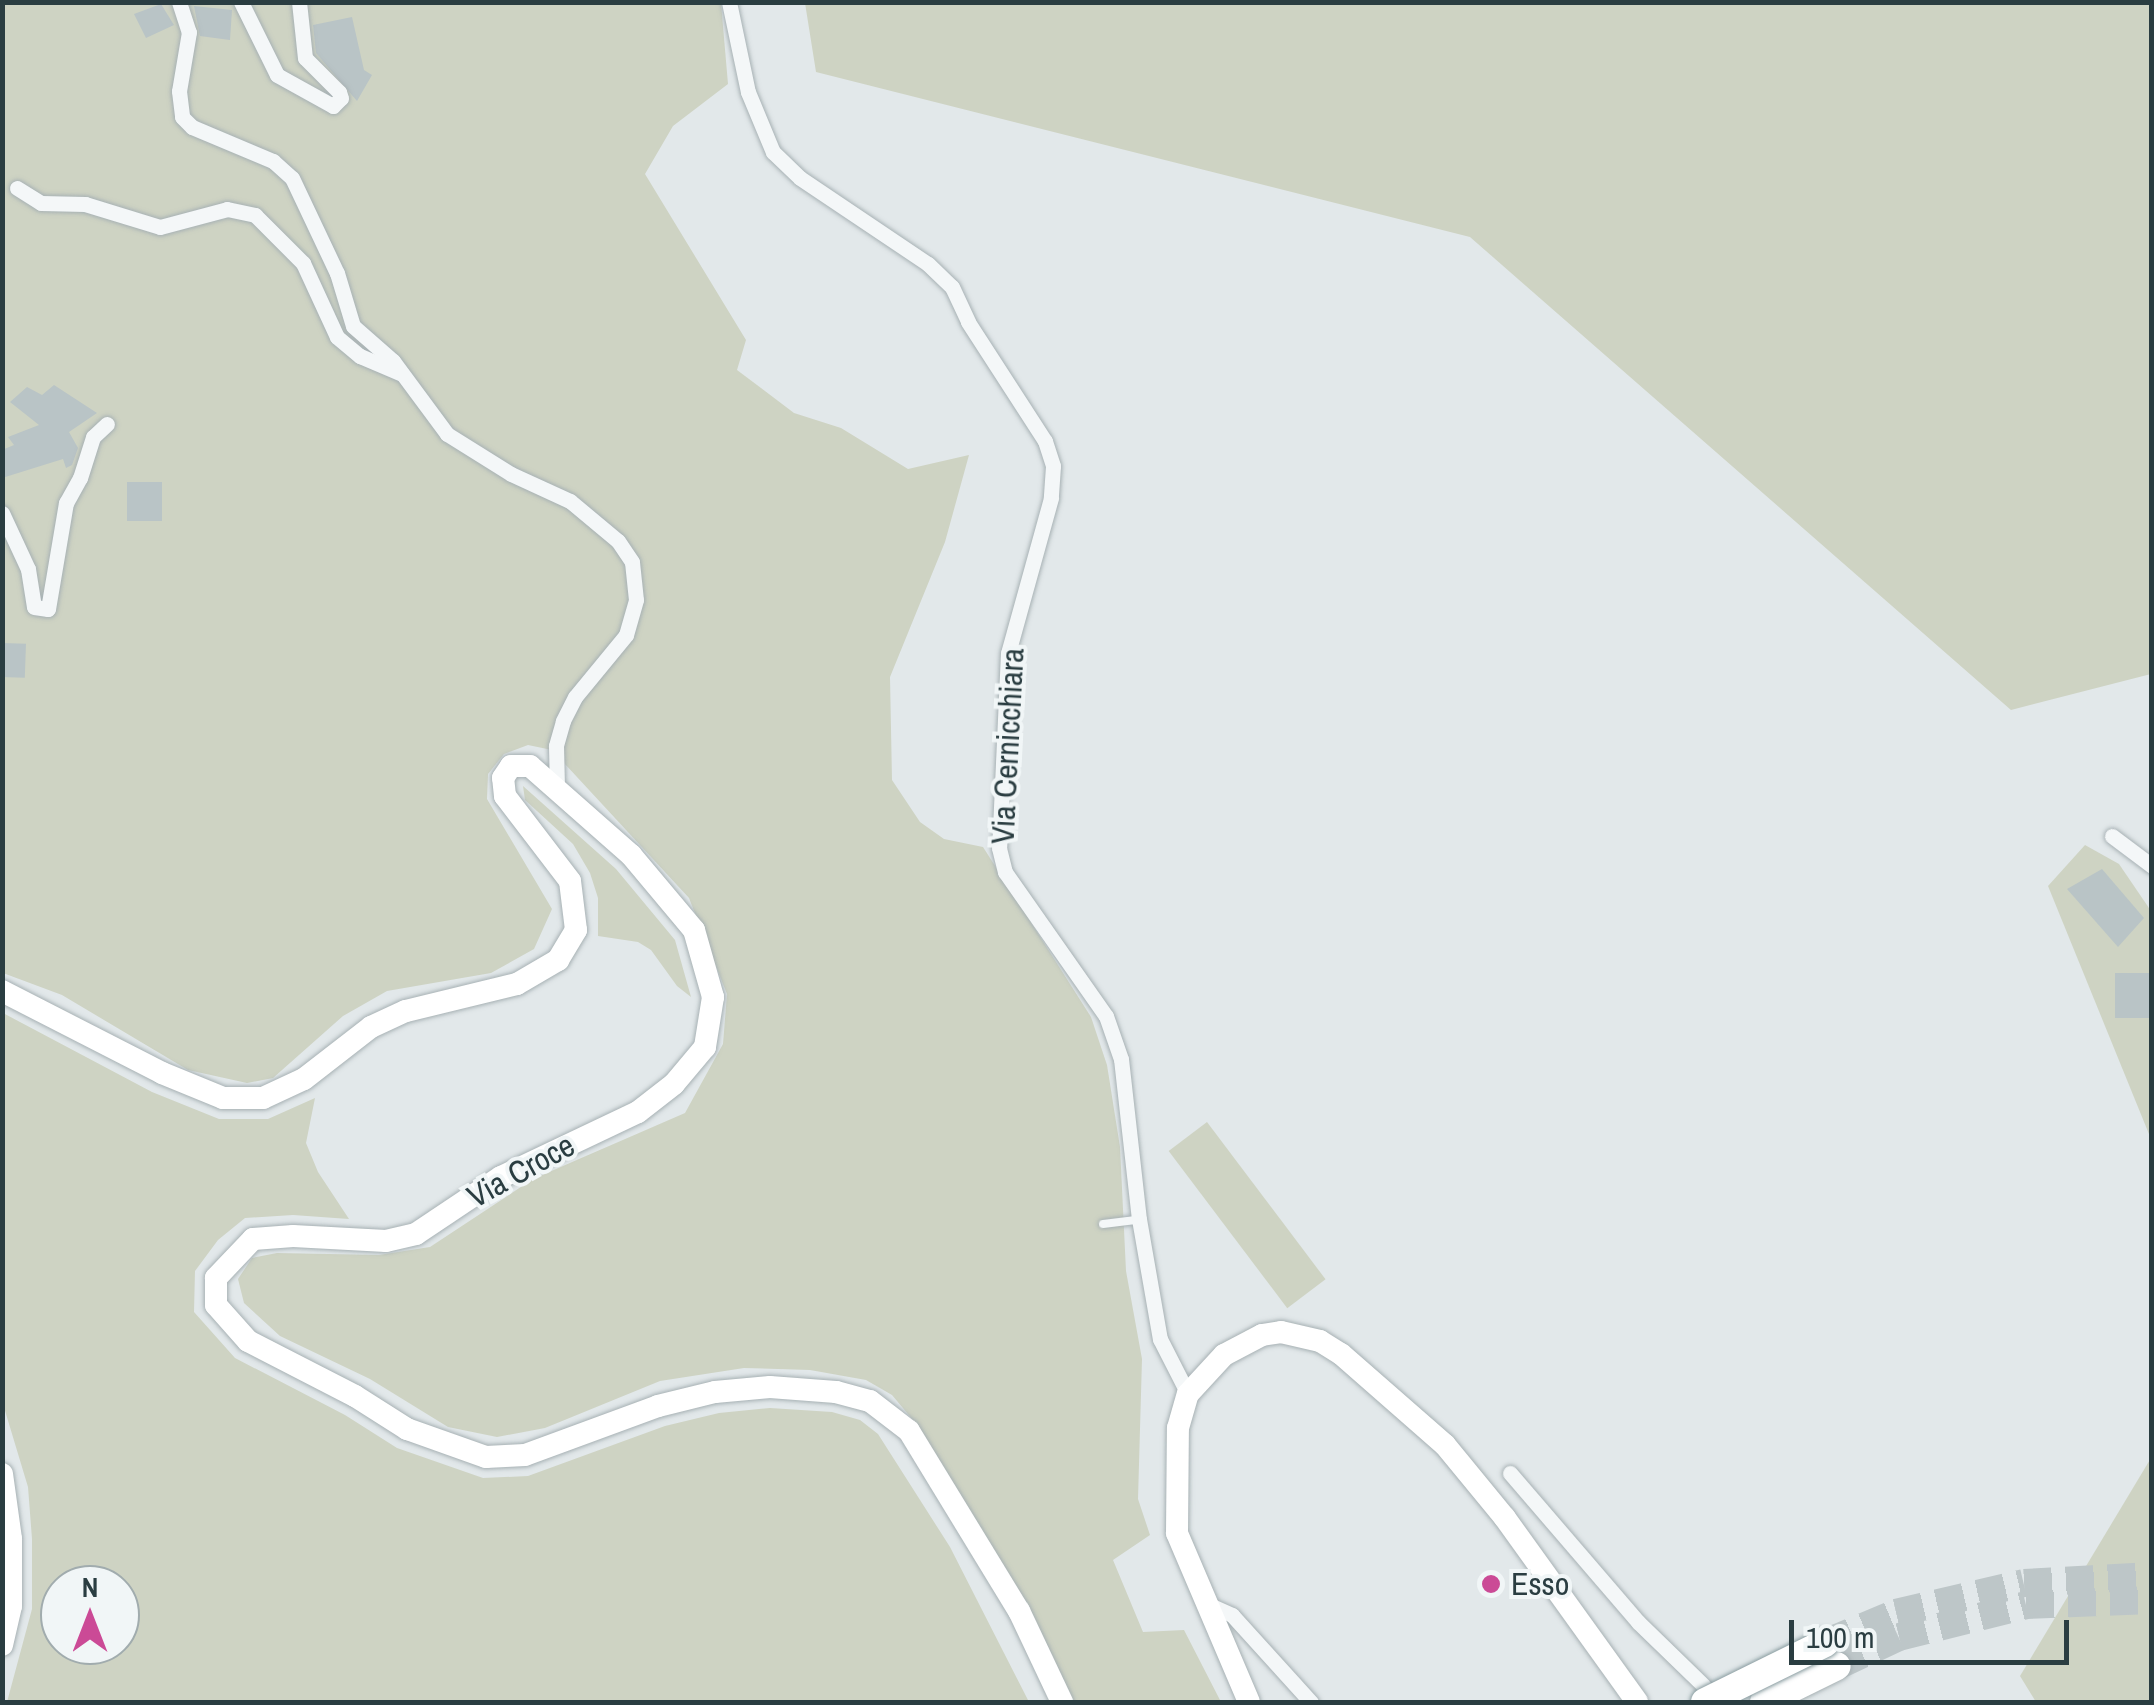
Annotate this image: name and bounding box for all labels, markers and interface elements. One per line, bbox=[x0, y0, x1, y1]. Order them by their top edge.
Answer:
street label: Via Cernicchiara bbox=[984, 647, 1032, 845]
street label: Via Croce bbox=[461, 1126, 581, 1216]
north arrow bbox=[40, 1565, 140, 1665]
place label: Esso bbox=[1511, 1565, 1569, 1603]
text: N bbox=[82, 1568, 98, 1606]
marker: Esso bbox=[1480, 1573, 1502, 1595]
scale bar bbox=[1794, 1600, 2074, 1662]
text: 100 m bbox=[1806, 1617, 1874, 1657]

